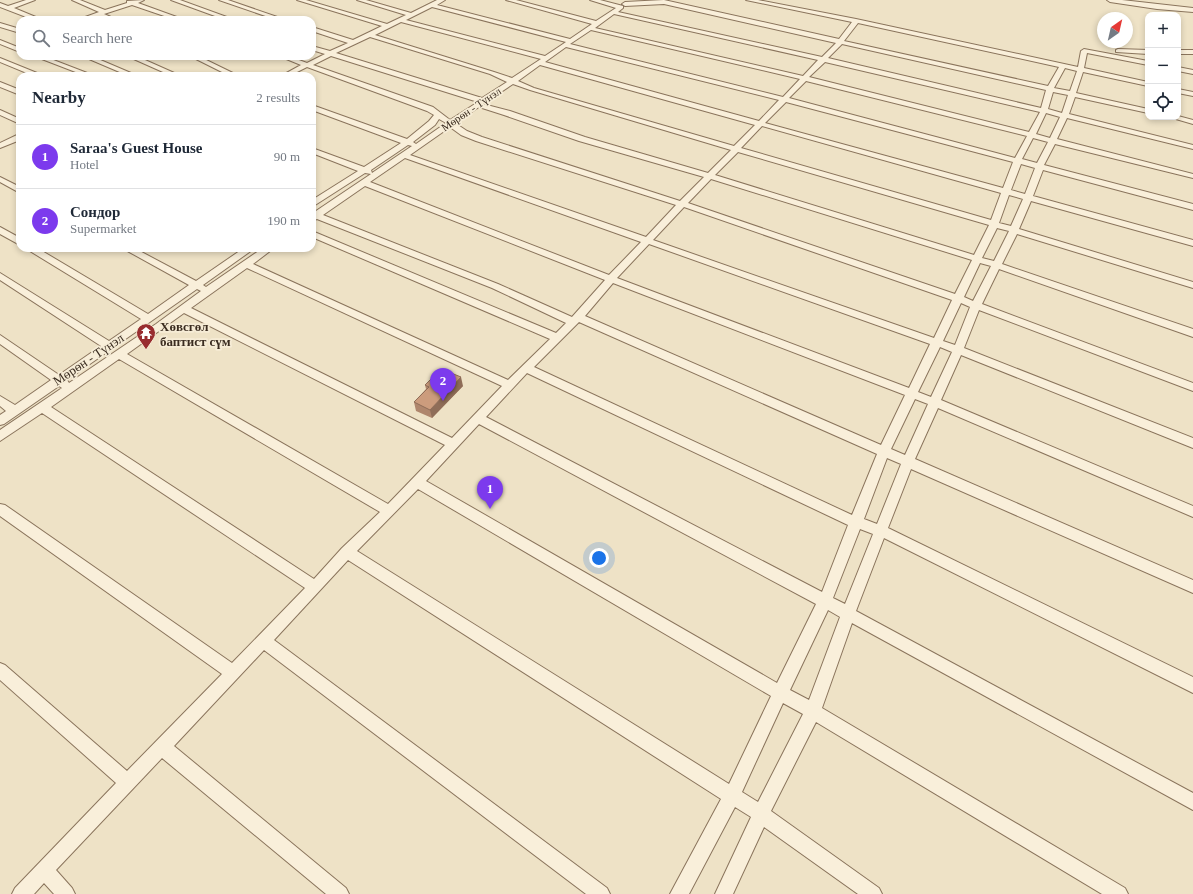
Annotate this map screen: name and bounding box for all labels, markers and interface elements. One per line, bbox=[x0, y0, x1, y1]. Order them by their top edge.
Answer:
north arrow bbox=[1097, 12, 1133, 48]
map controls bbox=[1145, 12, 1181, 120]
button: + bbox=[1145, 12, 1181, 48]
search box bbox=[16, 16, 316, 60]
icon: search bbox=[30, 27, 52, 49]
text: Search here bbox=[62, 30, 132, 46]
button: − bbox=[1145, 48, 1181, 84]
street label: Мөрөн - Түнэл bbox=[439, 84, 504, 133]
button: locate bbox=[1145, 84, 1181, 120]
text: Nearby bbox=[32, 88, 86, 107]
text: 2 results bbox=[256, 90, 300, 105]
text: Saraa's Guest House bbox=[70, 140, 203, 156]
text: 1 bbox=[42, 149, 48, 164]
text: 90 m bbox=[274, 149, 300, 164]
text: Hotel bbox=[70, 157, 99, 172]
text: Сондор bbox=[70, 204, 120, 220]
text: 2 bbox=[42, 213, 48, 228]
text: 190 m bbox=[267, 213, 300, 228]
text: Supermarket bbox=[70, 221, 136, 236]
place label: Хөвсгөл баптист сүм bbox=[160, 319, 231, 349]
temple icon: Хөвсгөл баптист сүм bbox=[135, 322, 157, 350]
street label: Мөрөн - Түнэл bbox=[50, 330, 127, 389]
pin: 2 bbox=[430, 368, 456, 401]
pin: 1 bbox=[477, 476, 503, 509]
your location bbox=[589, 548, 609, 568]

